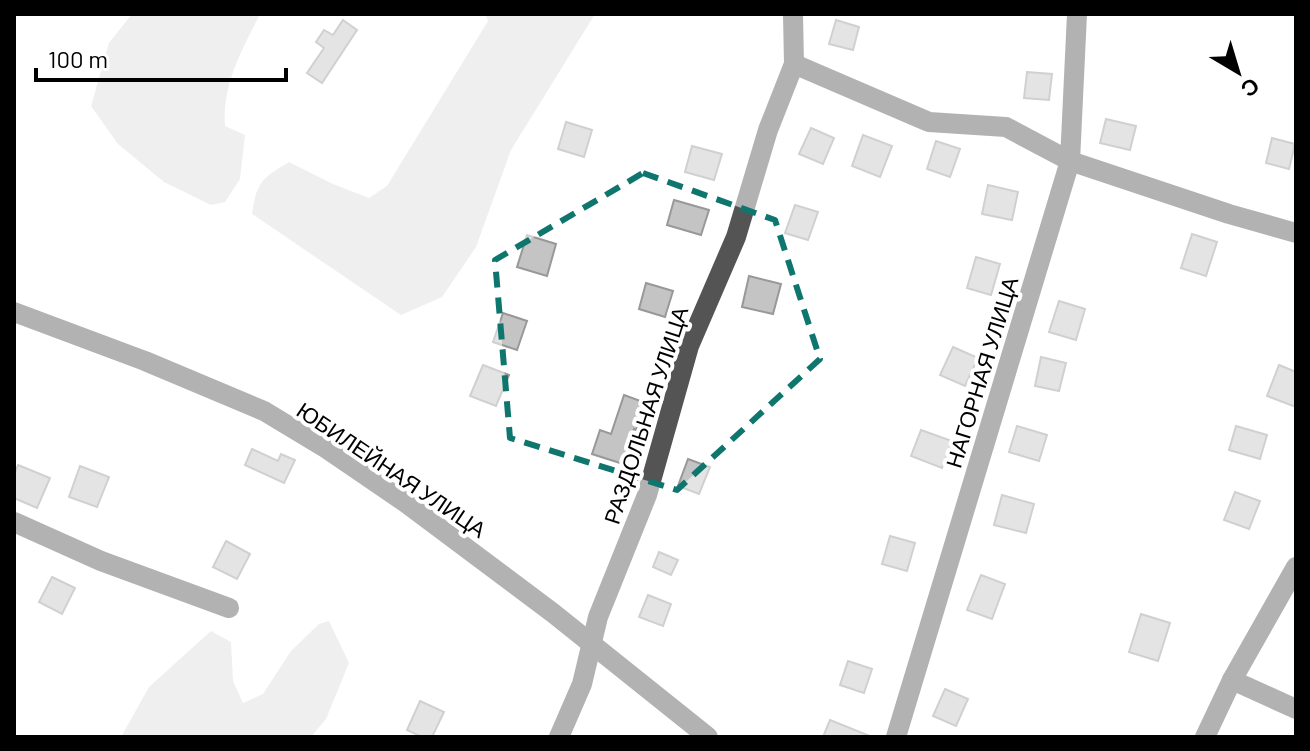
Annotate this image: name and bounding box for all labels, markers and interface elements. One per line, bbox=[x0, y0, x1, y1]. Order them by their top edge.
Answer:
scale bar bbox=[36, 32, 286, 82]
north arrow bbox=[1198, 32, 1278, 112]
text: 100 m bbox=[48, 44, 108, 73]
text: С bbox=[1237, 73, 1265, 104]
street label: НАГОРНАЯ УЛИЦА bbox=[940, 273, 1023, 471]
street label: РАЗДОЛЬНАЯ УЛИЦА bbox=[598, 303, 693, 527]
street label: ЮБИЛЕЙНАЯ УЛИЦА bbox=[292, 396, 492, 543]

